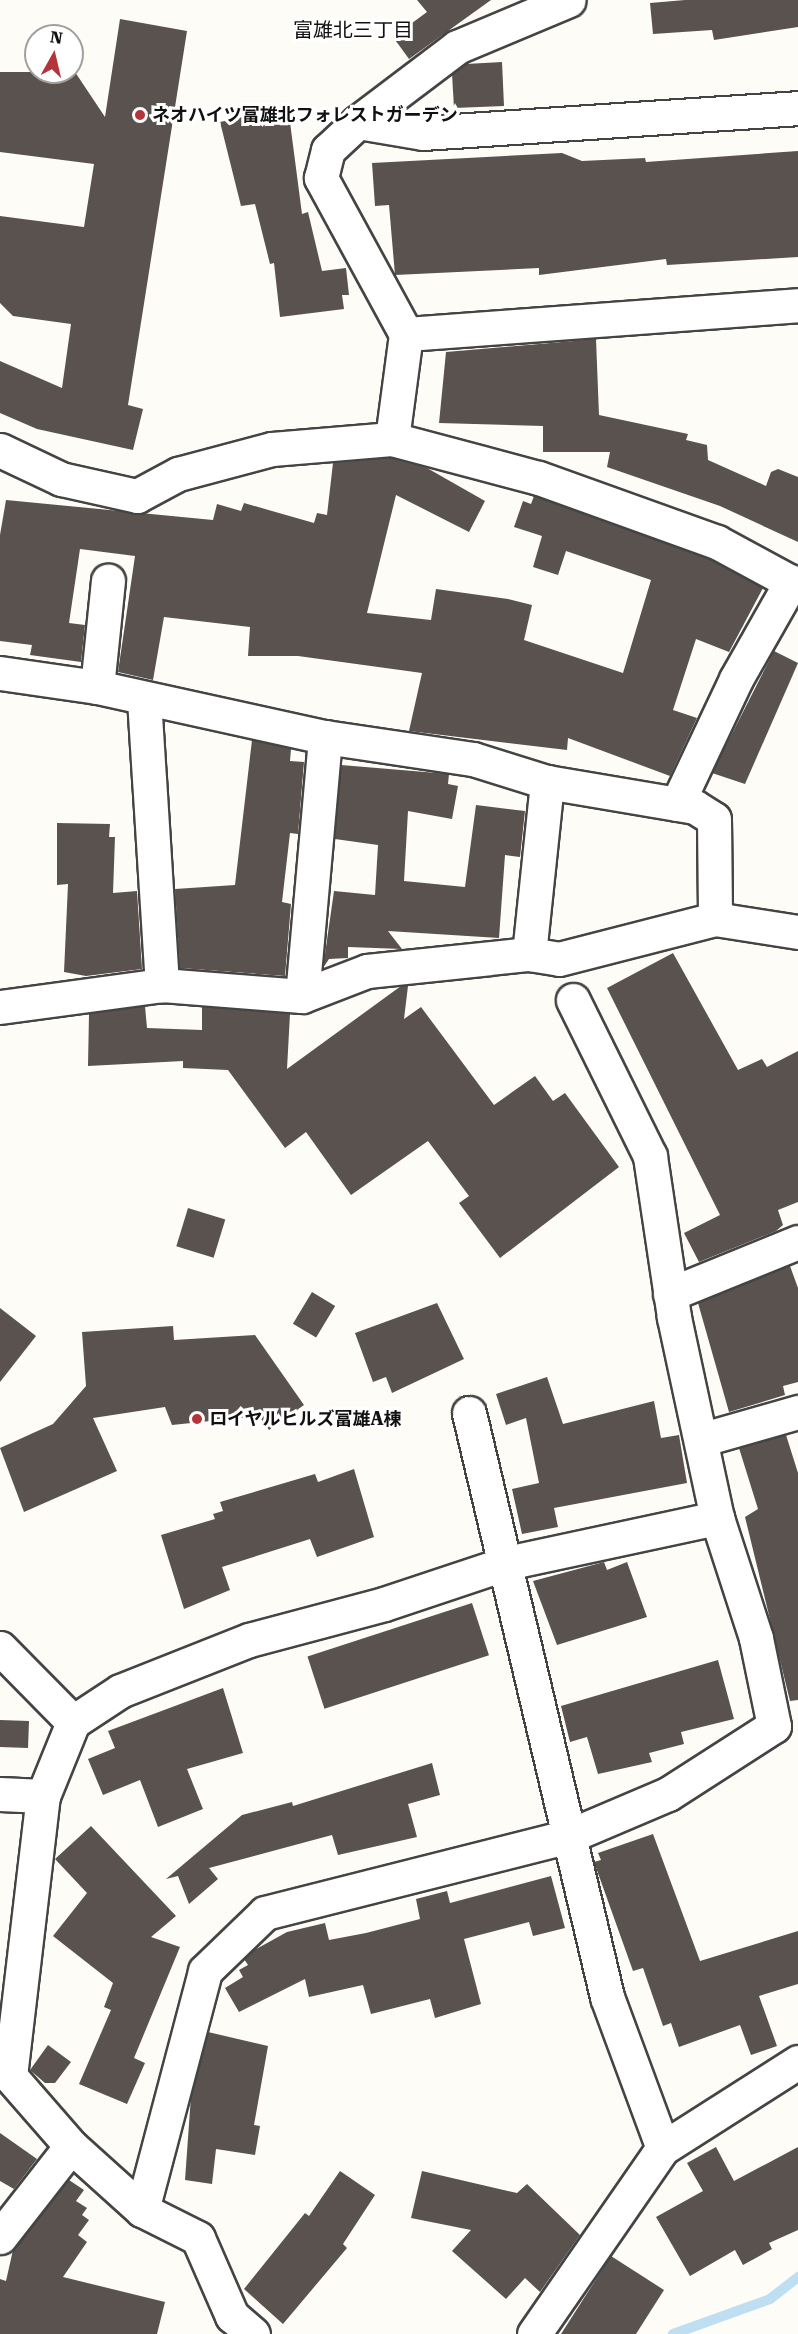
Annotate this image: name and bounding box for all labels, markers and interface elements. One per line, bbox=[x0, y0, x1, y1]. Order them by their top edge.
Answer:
district label: 富雄北三丁目 bbox=[293, 18, 413, 42]
north arrow bbox=[24, 24, 84, 84]
text: N bbox=[49, 27, 64, 48]
place label: ネオハイツ富雄北フォレストガーデン bbox=[152, 104, 458, 126]
marker: ネオハイツ富雄北フォレストガーデン bbox=[133, 108, 147, 122]
place label: ロイヤルヒルズ富雄A棟 bbox=[209, 1408, 402, 1430]
marker: ロイヤルヒルズ富雄A棟 bbox=[190, 1412, 204, 1426]

